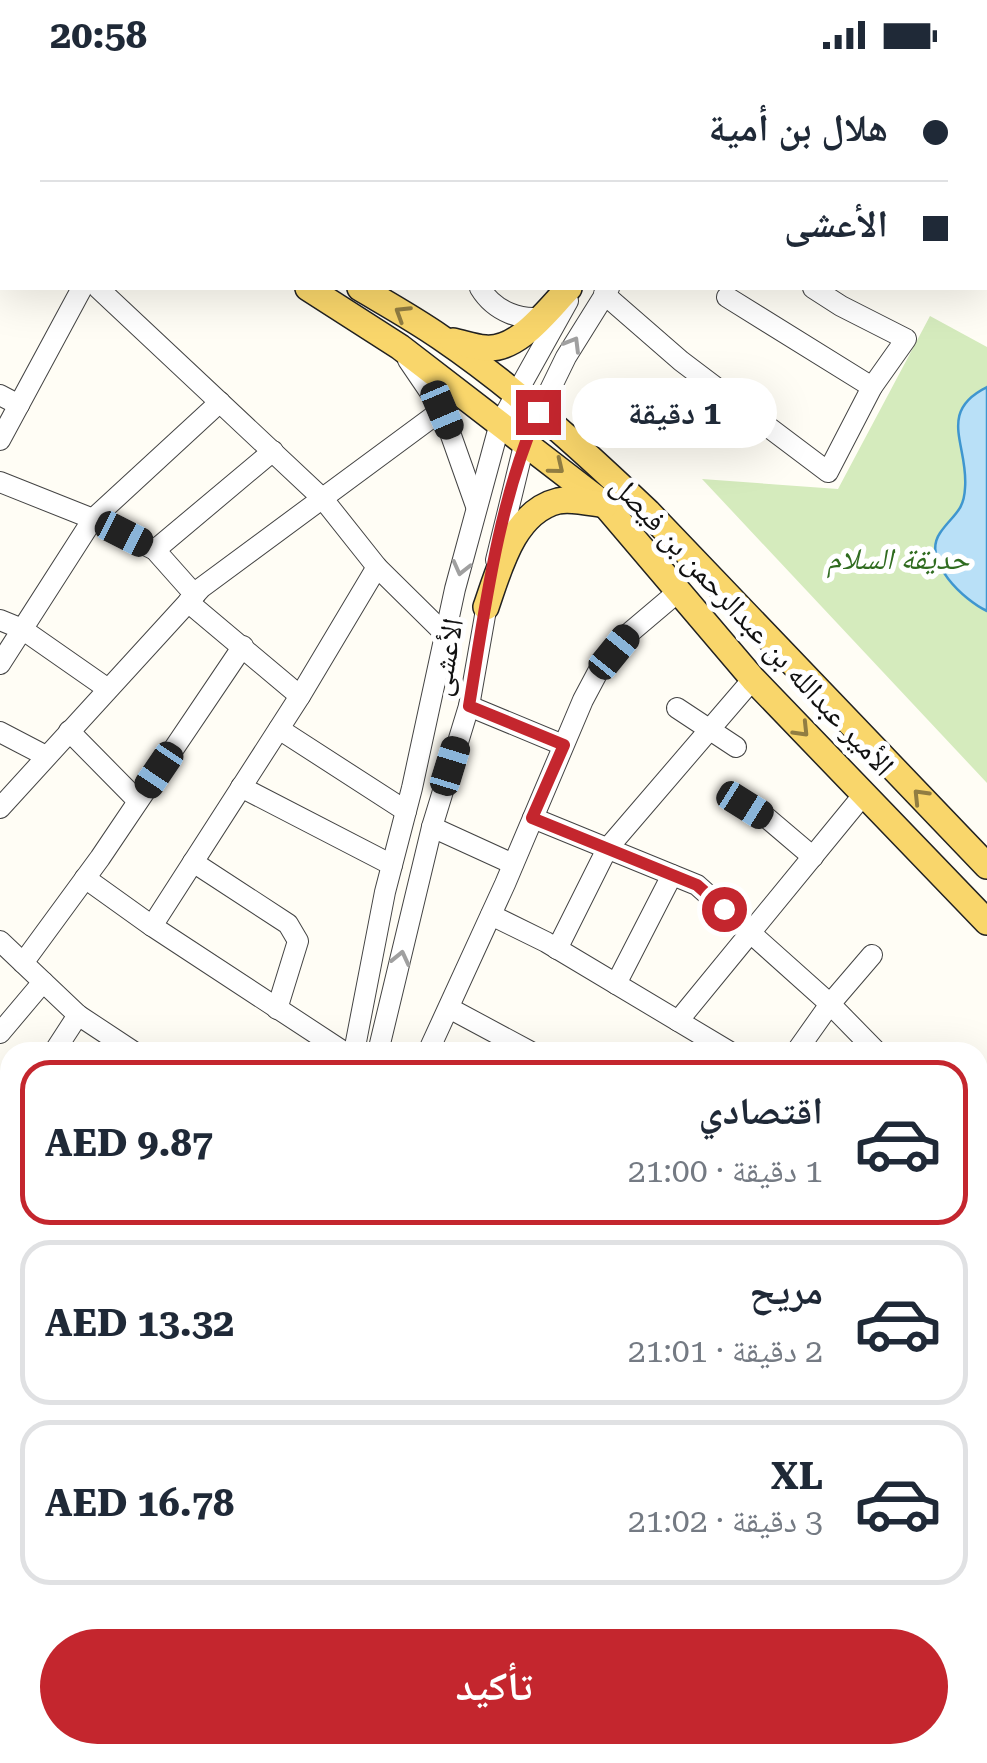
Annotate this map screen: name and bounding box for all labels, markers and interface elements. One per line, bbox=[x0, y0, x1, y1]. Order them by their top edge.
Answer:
text: 20:58 bbox=[50, 13, 147, 57]
text: هلال بن أمية bbox=[709, 106, 888, 150]
text: الأعشى bbox=[784, 202, 888, 246]
one-way arrow bbox=[395, 307, 413, 326]
one-way arrow bbox=[561, 337, 580, 355]
car bbox=[416, 377, 468, 443]
callout: 1 دقيقة bbox=[573, 377, 778, 447]
route end bbox=[516, 390, 561, 435]
text: 1 دقيقة bbox=[628, 394, 721, 432]
one-way arrow bbox=[546, 455, 564, 473]
street label: الأمير عبدالله بن عبدالرحمن بن فيصل bbox=[604, 467, 902, 783]
car bbox=[90, 507, 158, 561]
park label: حديقة السلام bbox=[827, 541, 970, 579]
one-way arrow bbox=[451, 559, 472, 576]
street label: الأعشى bbox=[422, 615, 471, 699]
car bbox=[583, 619, 645, 685]
one-way arrow bbox=[790, 718, 808, 736]
car bbox=[427, 733, 473, 799]
car bbox=[130, 737, 188, 803]
car bbox=[712, 776, 778, 834]
one-way arrow bbox=[914, 789, 932, 808]
route start bbox=[702, 887, 747, 932]
one-way arrow bbox=[389, 950, 410, 967]
text: اقتصادي bbox=[699, 1089, 823, 1133]
icon: car bbox=[853, 1098, 943, 1188]
text: AED 9.87 bbox=[45, 1121, 213, 1165]
text: 1 دقيقة · 21:00 bbox=[628, 1152, 823, 1190]
text: مريح bbox=[749, 1269, 823, 1313]
icon: car bbox=[853, 1278, 943, 1368]
text: AED 13.32 bbox=[45, 1301, 234, 1345]
text: 2 دقيقة · 21:01 bbox=[628, 1332, 823, 1370]
text: XL bbox=[771, 1454, 823, 1498]
icon: car bbox=[853, 1458, 943, 1548]
text: AED 16.78 bbox=[45, 1481, 234, 1525]
text: 3 دقيقة · 21:02 bbox=[628, 1502, 823, 1540]
button: تأكيد bbox=[40, 1629, 948, 1744]

